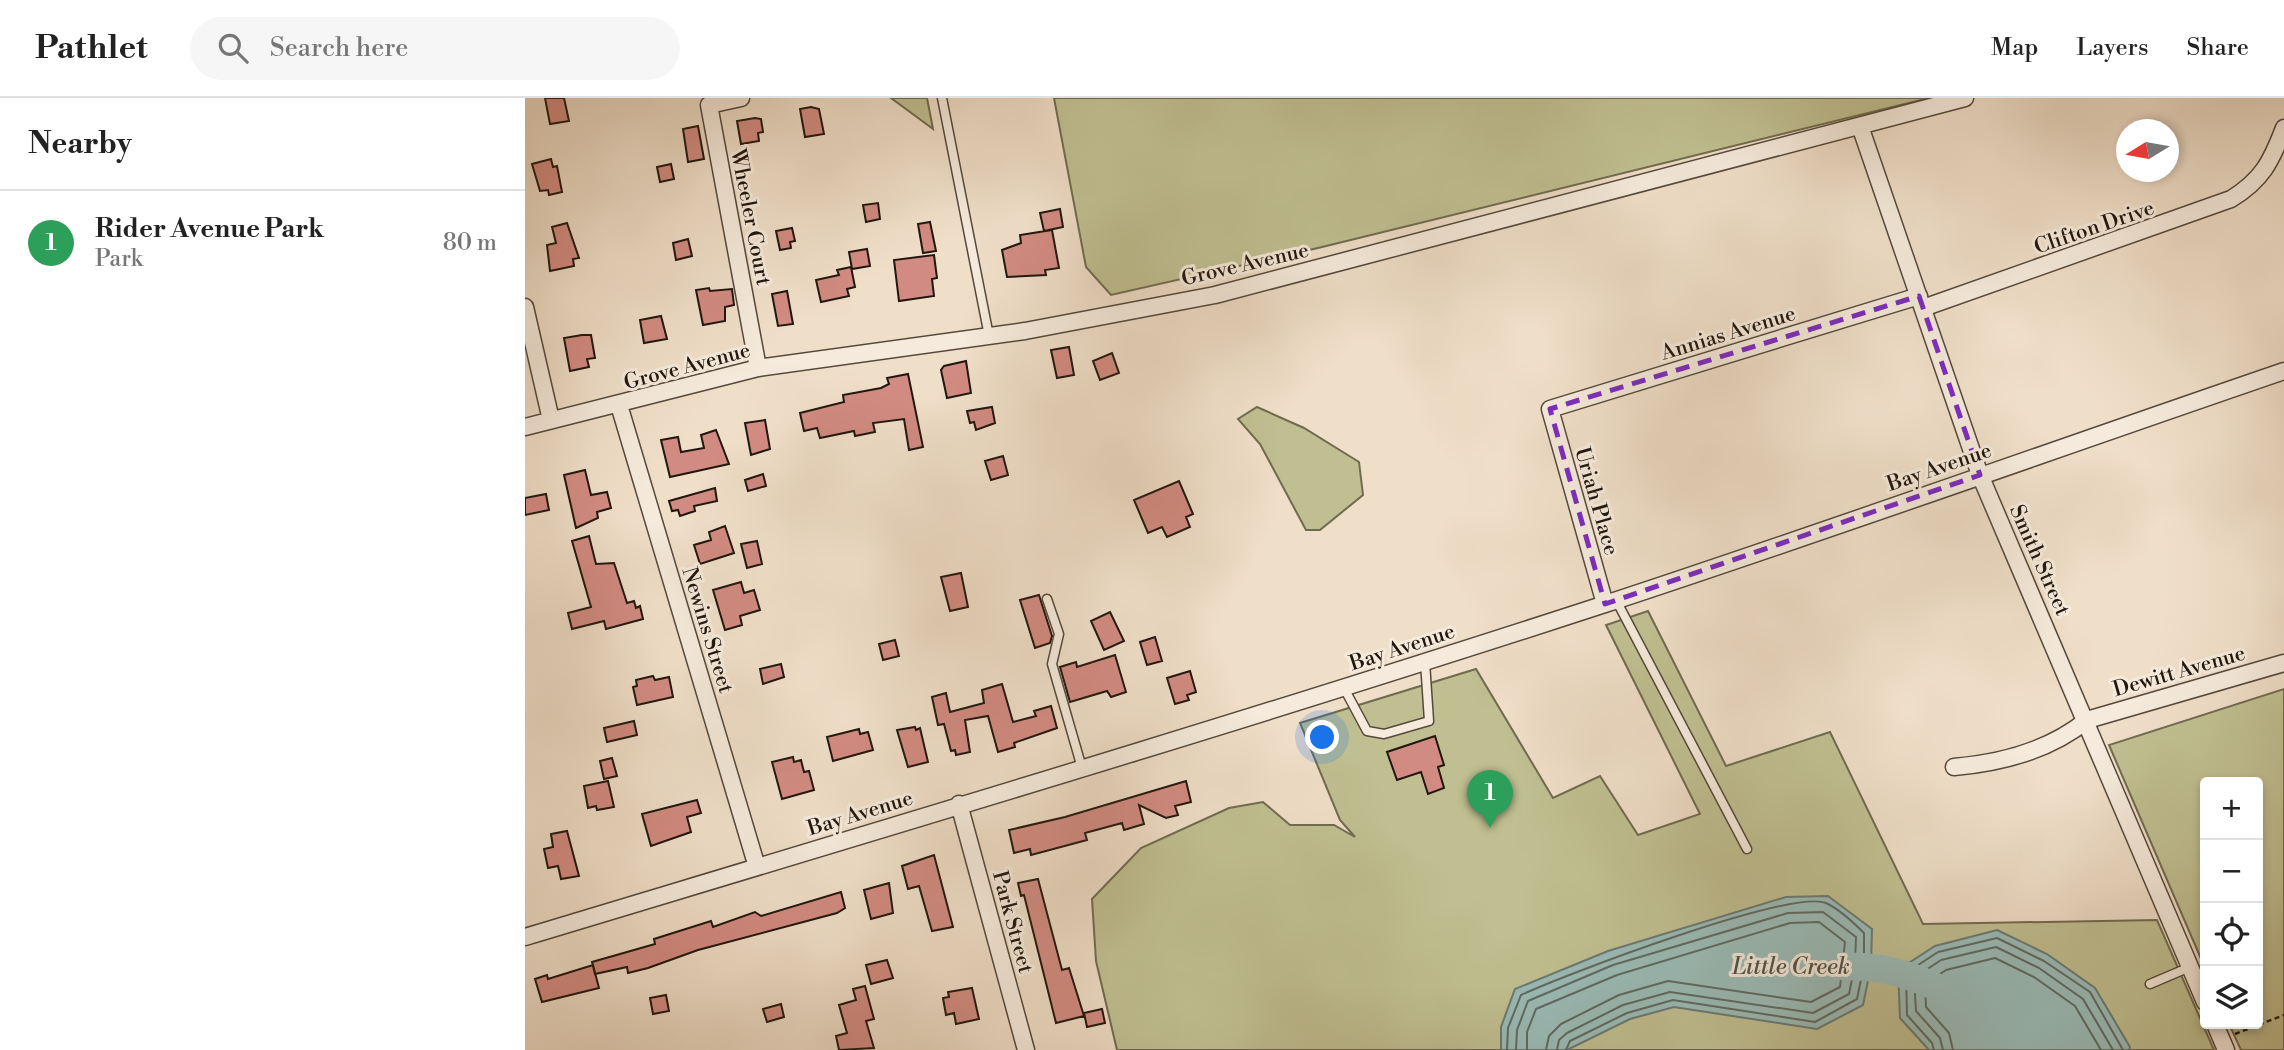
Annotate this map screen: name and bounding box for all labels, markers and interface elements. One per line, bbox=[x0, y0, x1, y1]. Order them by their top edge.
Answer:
search box bbox=[190, 17, 680, 80]
text: Pathlet bbox=[35, 28, 148, 69]
icon: search bbox=[214, 29, 252, 67]
text: Search here bbox=[270, 32, 408, 64]
text: Map bbox=[1991, 33, 2038, 63]
text: Layers bbox=[2076, 33, 2148, 63]
text: Share bbox=[2186, 33, 2249, 63]
north arrow bbox=[2116, 119, 2179, 182]
text: Nearby bbox=[28, 125, 132, 163]
street label: Wheeler Court bbox=[724, 146, 776, 288]
street label: Clifton Drive bbox=[2031, 195, 2158, 261]
text: Rider Avenue Park bbox=[95, 213, 324, 245]
text: 1 bbox=[45, 229, 57, 257]
text: 80 m bbox=[443, 229, 497, 257]
street label: Grove Avenue bbox=[1179, 238, 1311, 292]
text: Park bbox=[95, 245, 143, 273]
street label: Annias Avenue bbox=[1657, 301, 1799, 367]
street label: Grove Avenue bbox=[621, 338, 753, 396]
street label: Bay Avenue bbox=[1883, 438, 1995, 498]
street label: Uriah Place bbox=[1568, 444, 1624, 558]
street label: Smith Street bbox=[2003, 501, 2075, 620]
street label: Newins Street bbox=[676, 564, 739, 697]
street label: Bay Avenue bbox=[1346, 619, 1458, 677]
street label: Dewitt Avenue bbox=[2110, 641, 2248, 703]
your location bbox=[1305, 720, 1339, 754]
pin: 1 bbox=[1467, 770, 1513, 828]
map controls bbox=[2200, 777, 2263, 1029]
button: + bbox=[2200, 777, 2263, 840]
street label: Bay Avenue bbox=[803, 786, 916, 843]
button: − bbox=[2200, 840, 2263, 903]
street label: Park Street bbox=[986, 868, 1038, 977]
button: locate bbox=[2200, 903, 2263, 966]
water label: Little Creek bbox=[1731, 953, 1850, 981]
button: layers bbox=[2200, 966, 2263, 1029]

